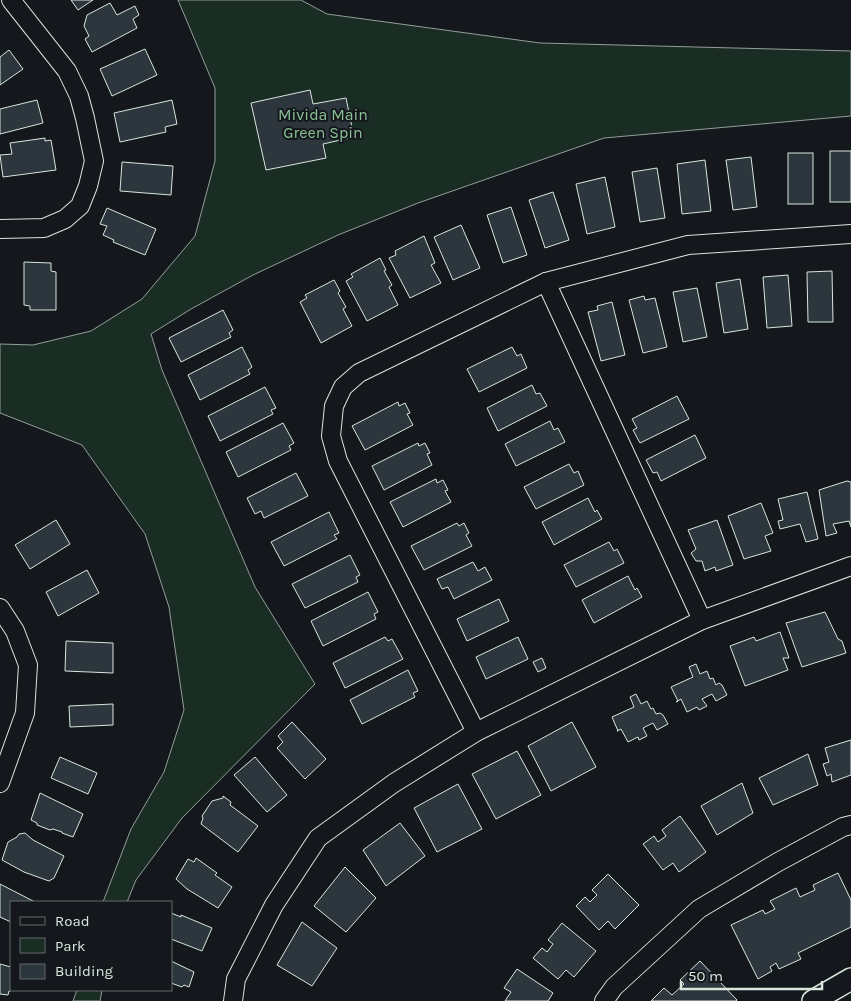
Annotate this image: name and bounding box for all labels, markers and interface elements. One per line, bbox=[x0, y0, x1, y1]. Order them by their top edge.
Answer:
park label: Mivida Main Green Spin bbox=[278, 105, 368, 142]
legend bbox=[10, 901, 172, 991]
text: Road bbox=[55, 912, 90, 930]
text: Park bbox=[55, 937, 85, 955]
scale bar bbox=[681, 958, 822, 990]
text: Building bbox=[55, 962, 113, 980]
text: 50 m bbox=[688, 967, 723, 985]

